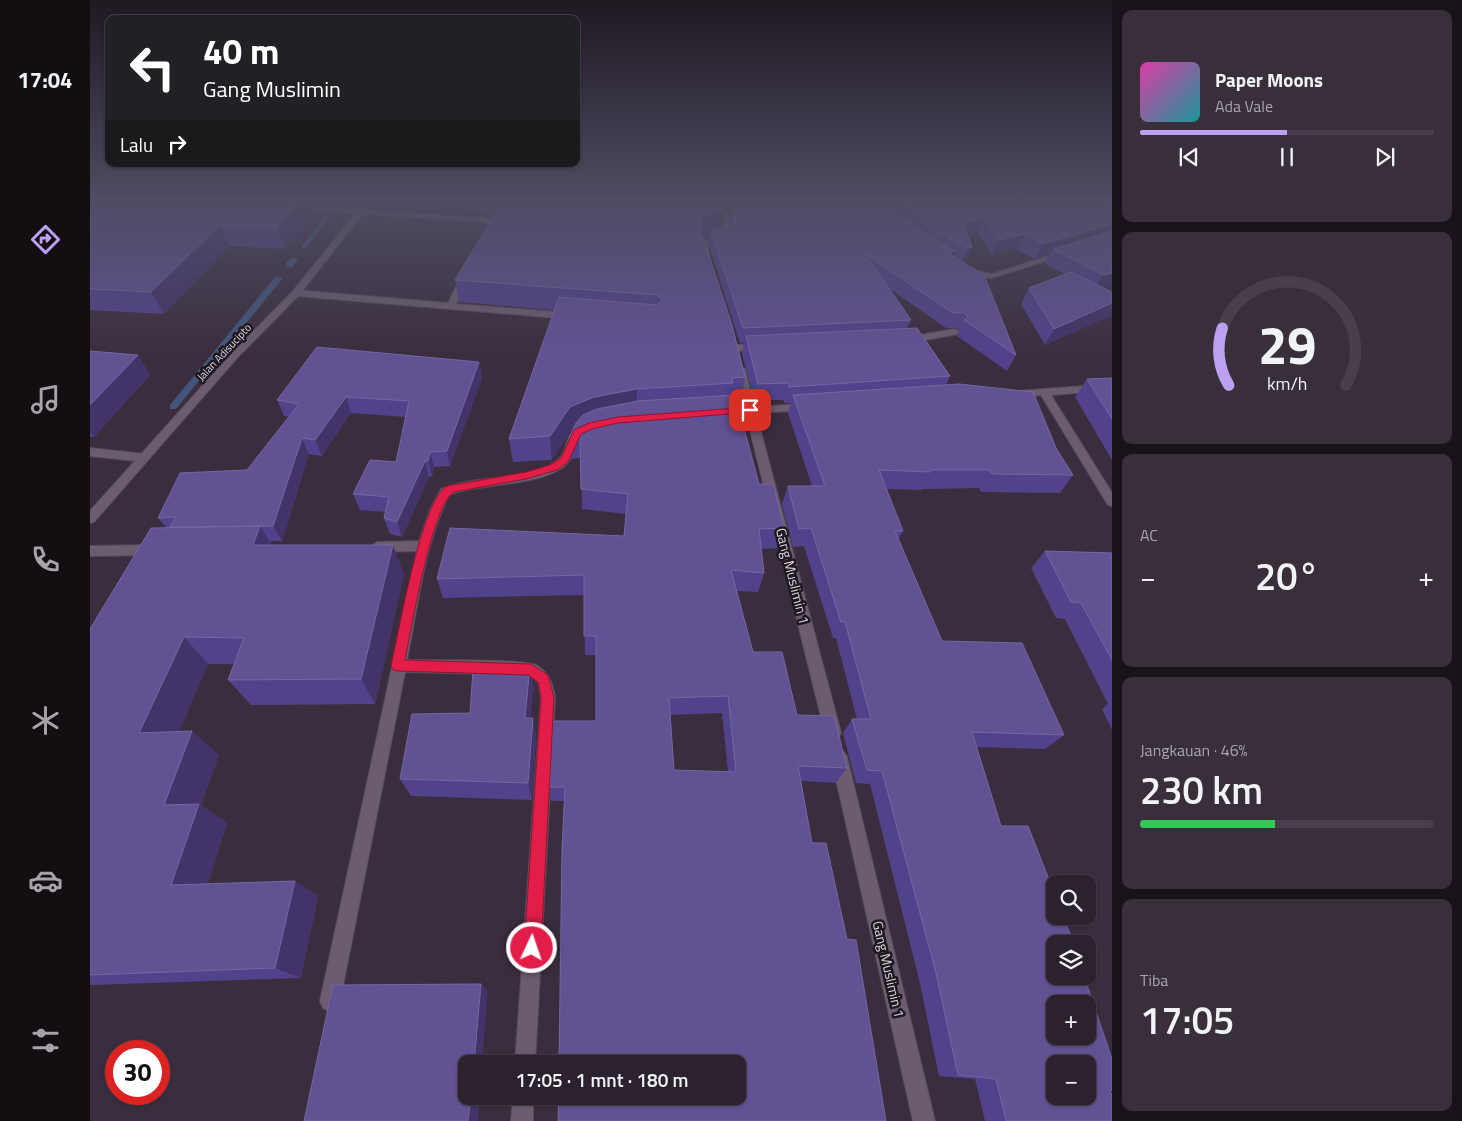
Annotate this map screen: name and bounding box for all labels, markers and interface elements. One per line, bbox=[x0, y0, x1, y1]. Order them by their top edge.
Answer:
text: 40 m bbox=[203, 24, 279, 78]
icon: left bbox=[120, 35, 185, 100]
text: 17:04 bbox=[18, 63, 72, 97]
text: Paper Moons bbox=[1215, 65, 1323, 94]
text: Gang Muslimin bbox=[203, 72, 341, 106]
text: Ada Vale bbox=[1215, 94, 1273, 118]
text: Lalu bbox=[120, 130, 153, 159]
icon: right bbox=[163, 130, 191, 158]
icon: previous bbox=[1175, 143, 1203, 171]
icon: pause bbox=[1273, 143, 1301, 171]
icon: next bbox=[1371, 143, 1399, 171]
icon: directions bbox=[28, 222, 63, 257]
text: 29 bbox=[1258, 305, 1316, 384]
street label: Jalan Adisucipto bbox=[193, 320, 255, 384]
text: km/h bbox=[1267, 370, 1307, 397]
icon: music bbox=[28, 382, 63, 417]
pin bbox=[729, 389, 771, 431]
icon: arrive bbox=[736, 396, 764, 424]
text: AC bbox=[1140, 523, 1158, 547]
street label: Gang Muslimin 1 bbox=[771, 526, 815, 626]
icon: phone bbox=[28, 542, 63, 577]
text: 20° bbox=[1255, 547, 1319, 605]
text: − bbox=[1140, 555, 1156, 598]
text: + bbox=[1418, 555, 1434, 598]
icon: climate bbox=[28, 703, 63, 738]
text: Jangkauan · 46% bbox=[1140, 738, 1248, 762]
text: 230 km bbox=[1140, 761, 1263, 819]
icon: car bbox=[28, 863, 63, 898]
map controls bbox=[1046, 875, 1096, 1105]
button: search bbox=[1046, 875, 1096, 925]
street label: Gang Muslimin 1 bbox=[868, 919, 910, 1019]
position arrow bbox=[505, 921, 557, 973]
button: layers bbox=[1046, 935, 1096, 985]
text: Tiba bbox=[1140, 968, 1168, 992]
text: 17:05 bbox=[1140, 991, 1234, 1049]
button: + bbox=[1046, 995, 1096, 1045]
icon: filters bbox=[28, 1023, 63, 1058]
speed limit sign: 30 bbox=[105, 1040, 170, 1105]
button: − bbox=[1046, 1055, 1096, 1105]
text: 17:05 · 1 mnt · 180 m bbox=[516, 1065, 688, 1094]

